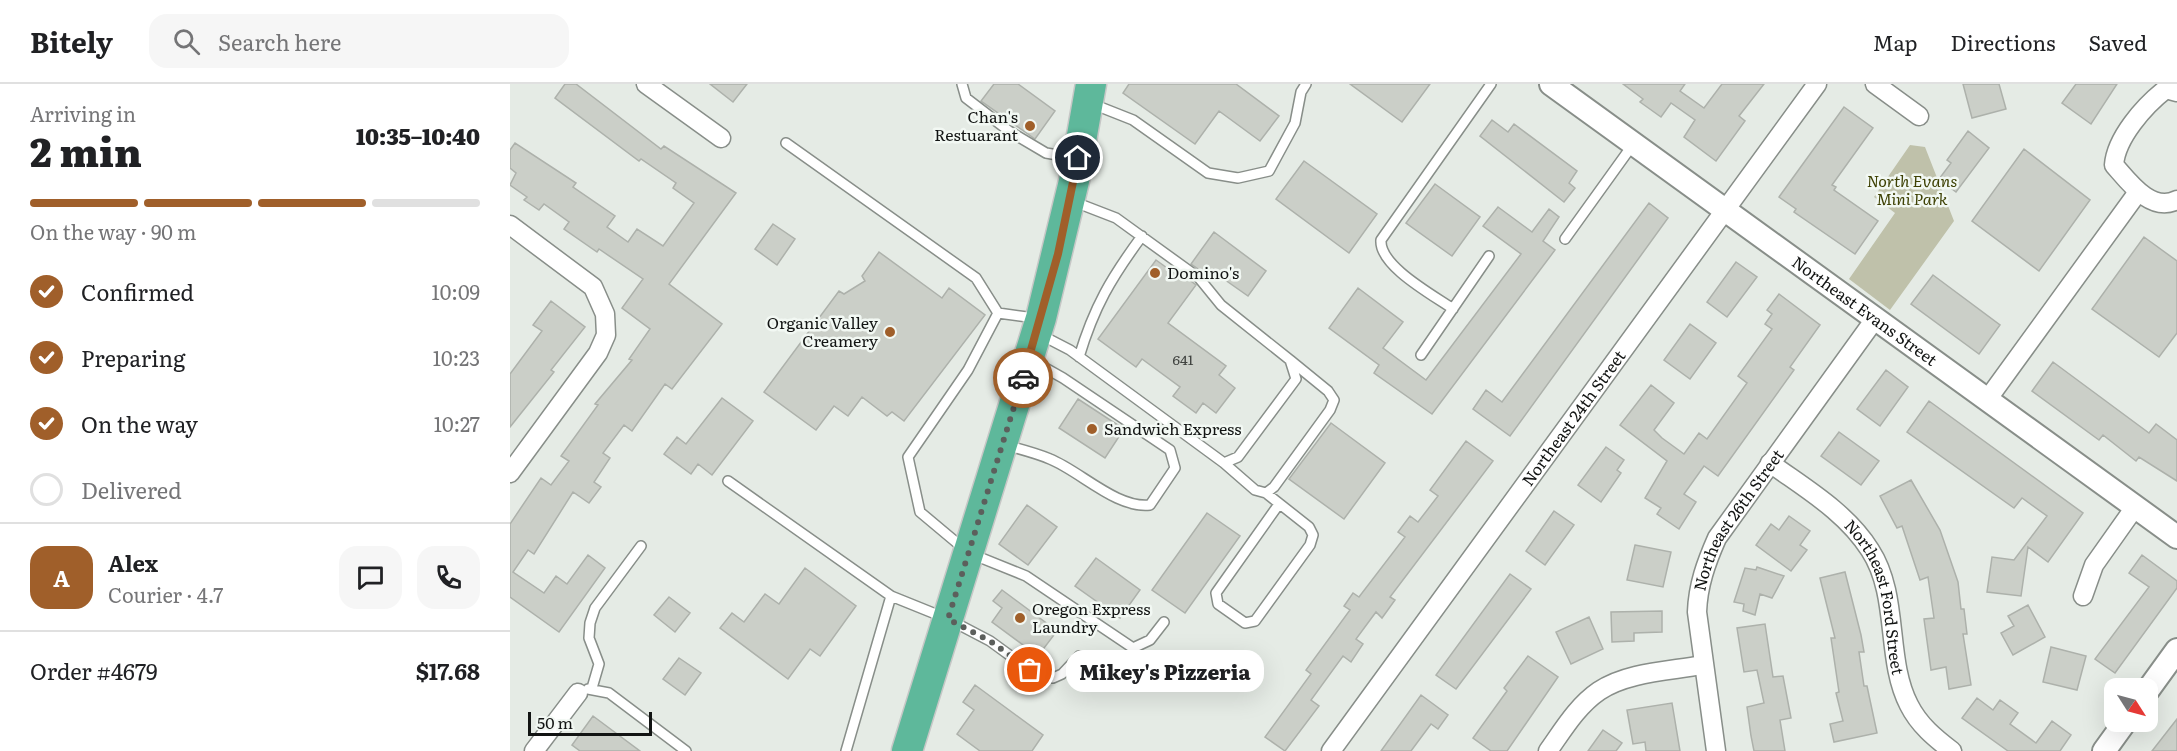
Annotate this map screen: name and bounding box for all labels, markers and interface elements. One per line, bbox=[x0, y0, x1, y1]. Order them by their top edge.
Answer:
search box bbox=[149, 14, 569, 68]
text: Bitely bbox=[30, 20, 113, 62]
icon: search bbox=[170, 25, 203, 58]
text: Search here bbox=[218, 25, 341, 58]
text: Map bbox=[1873, 26, 1918, 57]
text: Directions bbox=[1951, 26, 2056, 57]
text: Saved bbox=[2089, 26, 2147, 57]
text: Arriving in bbox=[30, 98, 136, 128]
place label: Chan's Restuarant bbox=[934, 104, 1019, 146]
text: 10:35–10:40 bbox=[356, 119, 480, 152]
marker: Chan's Restuarant bbox=[1023, 119, 1037, 133]
text: 2 min bbox=[30, 121, 142, 179]
pin bbox=[1052, 132, 1103, 183]
icon: home bbox=[1061, 141, 1094, 174]
park label: North Evans Mini Park bbox=[1867, 168, 1957, 210]
text: On the way · 90 m bbox=[30, 216, 196, 246]
street label: Northeast Evans Street bbox=[1788, 249, 1943, 371]
place label: Domino's bbox=[1167, 260, 1239, 284]
marker: Domino's bbox=[1148, 266, 1162, 280]
icon: check bbox=[30, 275, 63, 308]
text: Confirmed bbox=[81, 275, 194, 308]
text: 10:09 bbox=[432, 276, 480, 306]
place label: Organic Valley Creamery bbox=[767, 310, 879, 352]
marker: Organic Valley Creamery bbox=[883, 325, 897, 339]
icon: check bbox=[30, 341, 63, 374]
text: Preparing bbox=[81, 341, 185, 374]
text: 10:23 bbox=[433, 342, 480, 372]
street label: Northeast 24th Street bbox=[1515, 344, 1631, 490]
courier bbox=[993, 348, 1053, 408]
house number: 641 bbox=[1173, 349, 1194, 369]
icon: car bbox=[1007, 362, 1040, 395]
icon: check bbox=[30, 407, 63, 440]
text: On the way bbox=[81, 407, 198, 440]
text: 10:27 bbox=[434, 408, 480, 438]
place label: Sandwich Express bbox=[1104, 416, 1242, 440]
marker: Sandwich Express bbox=[1085, 422, 1099, 436]
street label: Northeast 26th Street bbox=[1687, 443, 1789, 593]
text: Delivered bbox=[81, 473, 182, 506]
street label: Northeast Ford Street bbox=[1840, 513, 1911, 677]
text: Alex bbox=[108, 546, 158, 579]
button: chat bbox=[339, 546, 402, 609]
button: phone bbox=[417, 546, 480, 609]
text: A bbox=[53, 561, 70, 594]
text: Courier · 4.7 bbox=[108, 579, 223, 609]
place label: Oregon Express Laundry bbox=[1032, 596, 1150, 638]
marker: Oregon Express Laundry bbox=[1013, 611, 1027, 625]
pin bbox=[1004, 644, 1055, 695]
callout: Mikey's Pizzeria bbox=[1066, 649, 1264, 691]
icon: bag bbox=[1013, 653, 1046, 686]
text: Order #4679 bbox=[30, 654, 158, 687]
text: $17.68 bbox=[416, 654, 480, 687]
text: Mikey's Pizzeria bbox=[1080, 656, 1250, 686]
north arrow bbox=[2104, 678, 2158, 732]
map controls bbox=[2104, 678, 2158, 732]
scale bar bbox=[528, 709, 652, 736]
text: 50 m bbox=[537, 710, 573, 734]

